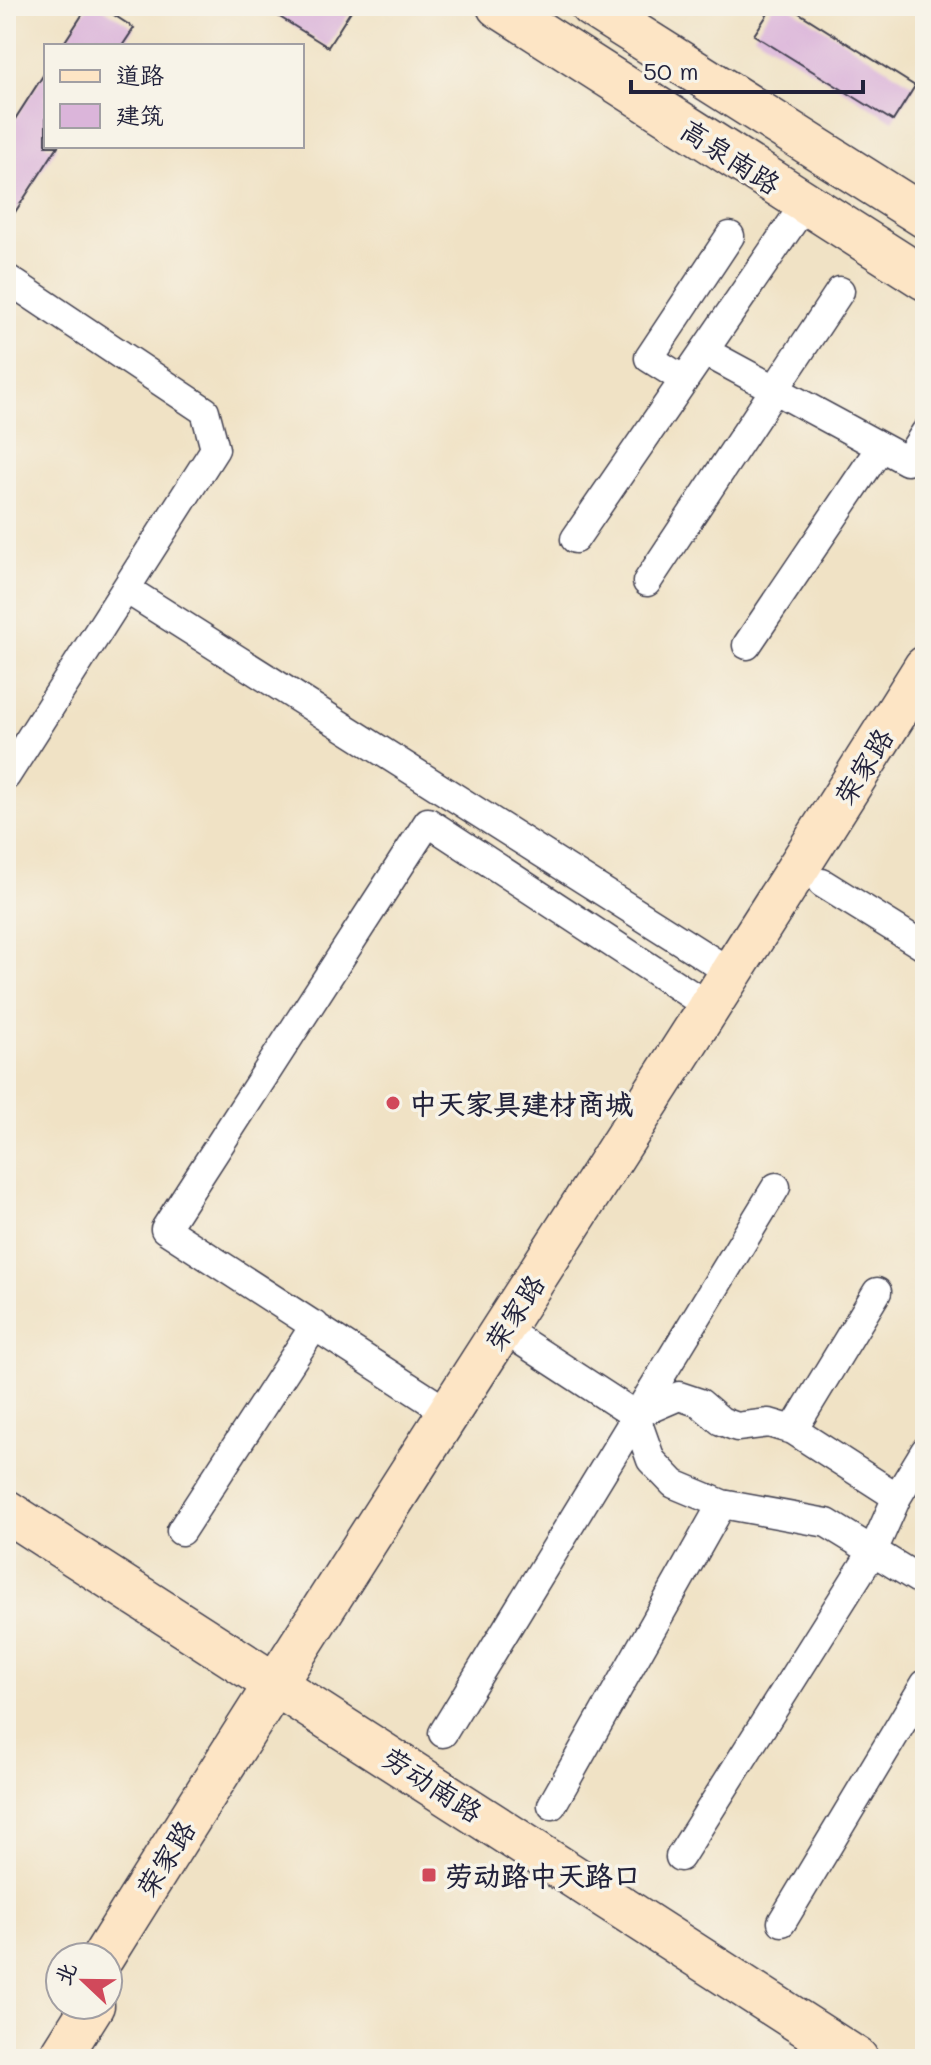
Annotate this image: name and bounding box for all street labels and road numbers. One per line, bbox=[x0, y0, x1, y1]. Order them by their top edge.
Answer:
street label: 高泉南路 bbox=[674, 110, 788, 202]
street label: 荣家路 bbox=[825, 721, 901, 811]
street label: 荣家路 bbox=[476, 1267, 552, 1357]
street label: 劳动南路 bbox=[376, 1738, 490, 1830]
street label: 荣家路 bbox=[127, 1813, 203, 1903]

